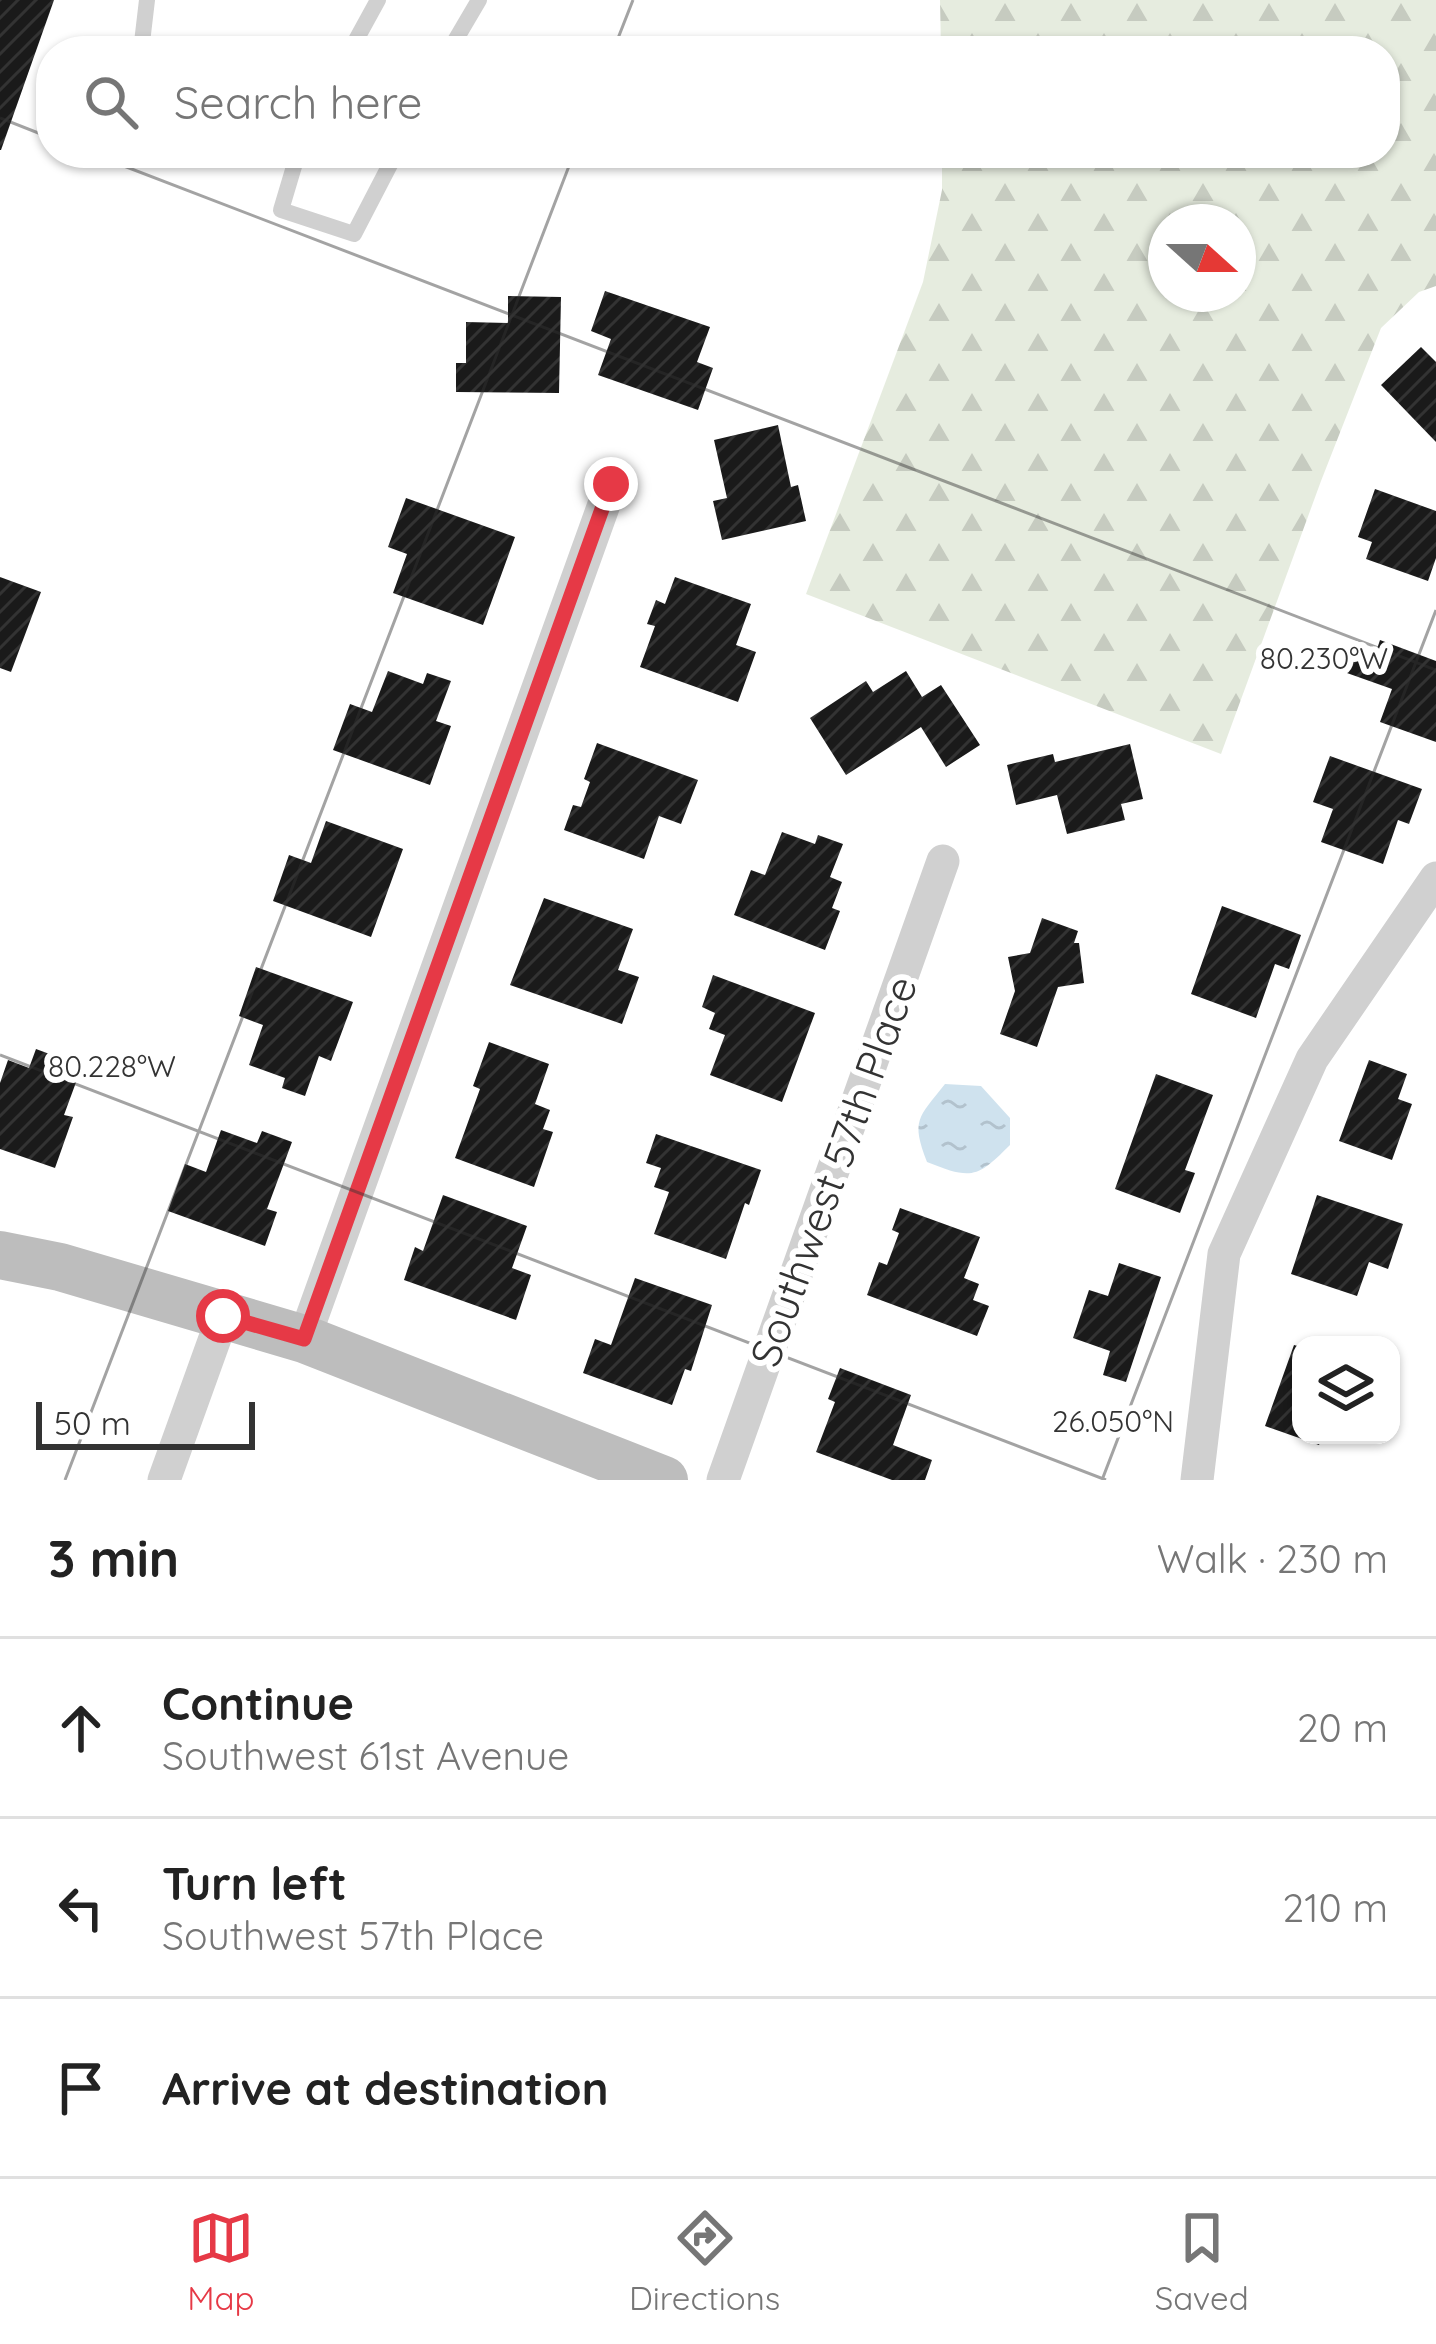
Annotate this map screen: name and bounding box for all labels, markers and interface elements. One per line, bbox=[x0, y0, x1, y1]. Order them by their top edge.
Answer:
search box bbox=[36, 36, 1400, 168]
icon: search bbox=[78, 69, 144, 135]
text: Search here bbox=[174, 74, 422, 130]
north arrow bbox=[1148, 204, 1256, 312]
route end bbox=[584, 457, 638, 511]
text: 80.230°W bbox=[1260, 639, 1388, 677]
street label: Southwest 57th Place bbox=[738, 969, 928, 1373]
text: 80.228°W bbox=[48, 1047, 176, 1085]
route start bbox=[196, 1289, 250, 1343]
map controls bbox=[1292, 1336, 1400, 1444]
button: layers bbox=[1292, 1336, 1400, 1444]
scale bar bbox=[36, 1396, 255, 1449]
text: 50 m bbox=[54, 1402, 131, 1443]
text: 26.050°N bbox=[1052, 1402, 1174, 1440]
text: 3 min bbox=[48, 1526, 179, 1590]
text: Walk · 230 m bbox=[1157, 1534, 1388, 1583]
text: Continue bbox=[162, 1675, 354, 1731]
icon: ahead bbox=[48, 1695, 114, 1761]
text: 20 m bbox=[1297, 1703, 1388, 1752]
text: Southwest 61st Avenue bbox=[162, 1731, 569, 1780]
text: Turn left bbox=[162, 1855, 347, 1911]
icon: left bbox=[48, 1875, 114, 1941]
text: 210 m bbox=[1283, 1883, 1388, 1932]
text: Southwest 57th Place bbox=[162, 1911, 544, 1960]
icon: arrive bbox=[48, 2055, 114, 2121]
text: Arrive at destination bbox=[162, 2060, 608, 2116]
tab: Map bbox=[187, 2205, 255, 2318]
tab: Directions bbox=[629, 2205, 780, 2318]
tab: Saved bbox=[1155, 2205, 1249, 2318]

